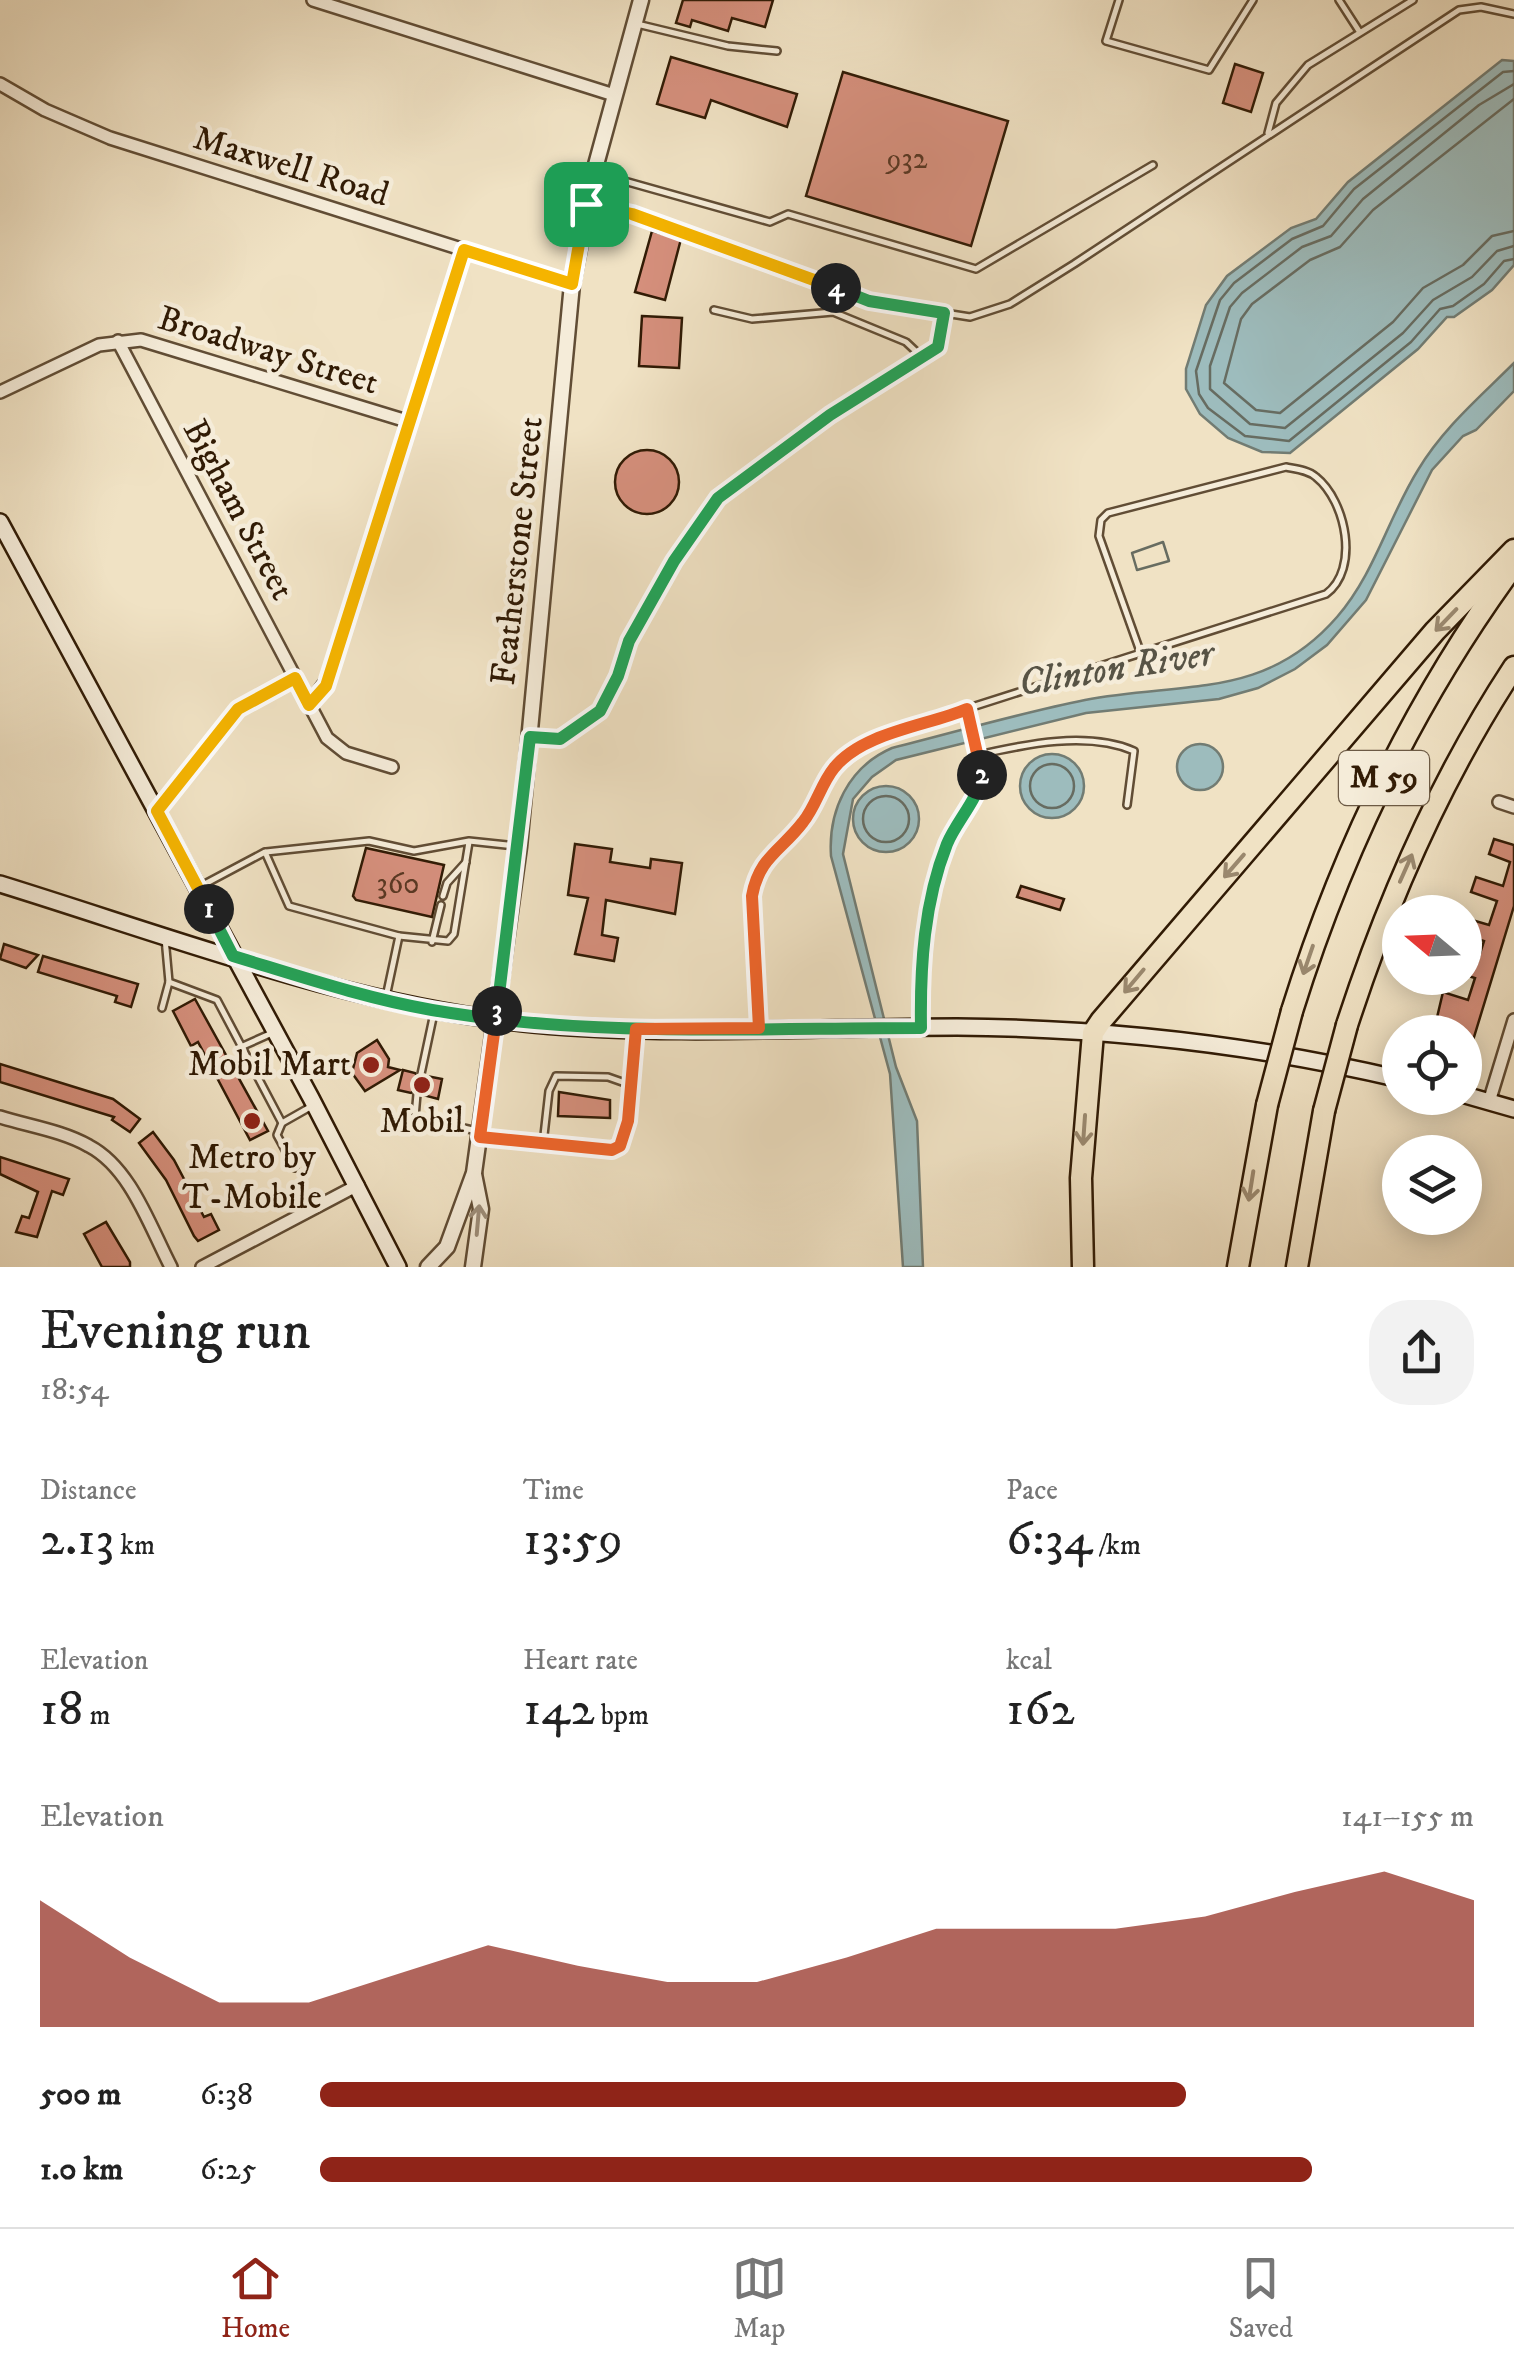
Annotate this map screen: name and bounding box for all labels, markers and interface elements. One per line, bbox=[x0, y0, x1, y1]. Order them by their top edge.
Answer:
street label: Maxwell Road bbox=[188, 116, 394, 218]
house number: 932 bbox=[885, 141, 928, 178]
pin bbox=[544, 162, 629, 247]
icon: arrive bbox=[559, 177, 614, 232]
pin: 4 bbox=[811, 263, 861, 313]
text: 4 bbox=[828, 270, 844, 305]
street label: Broadway Street bbox=[152, 297, 384, 405]
street label: Bigham Street bbox=[172, 412, 304, 608]
street label: Featherstone Street bbox=[482, 415, 554, 687]
one-way arrow bbox=[1435, 607, 1458, 632]
water label: Clinton River bbox=[1015, 629, 1220, 708]
pin: 2 bbox=[957, 750, 1007, 800]
road number: M 59 bbox=[1339, 751, 1429, 805]
text: 2 bbox=[975, 757, 989, 792]
one-way arrow bbox=[1223, 853, 1246, 878]
one-way arrow bbox=[1398, 853, 1416, 884]
house number: 360 bbox=[377, 866, 419, 903]
pin: 1 bbox=[184, 884, 234, 934]
text: 1 bbox=[204, 891, 214, 926]
north arrow bbox=[1382, 895, 1482, 995]
map controls bbox=[1382, 895, 1482, 1235]
one-way arrow bbox=[1298, 944, 1316, 975]
one-way arrow bbox=[1123, 967, 1145, 993]
pin: 3 bbox=[472, 986, 522, 1036]
text: 3 bbox=[492, 993, 502, 1028]
button: locate bbox=[1382, 1015, 1482, 1115]
place label: Mobil Mart bbox=[188, 1043, 351, 1087]
marker: Mobil Mart bbox=[360, 1054, 382, 1076]
marker: Mobil bbox=[411, 1074, 433, 1096]
place label: Mobil bbox=[380, 1100, 465, 1144]
marker: Metro by T-Mobile bbox=[241, 1110, 263, 1132]
one-way arrow bbox=[1074, 1114, 1093, 1146]
button: layers bbox=[1382, 1135, 1482, 1235]
place label: Metro by T-Mobile bbox=[182, 1136, 322, 1220]
one-way arrow bbox=[1241, 1169, 1260, 1202]
one-way arrow bbox=[469, 1204, 488, 1237]
text: Evening run bbox=[40, 1298, 311, 1367]
button: share bbox=[1369, 1300, 1474, 1405]
text: 18:54 bbox=[40, 1370, 109, 1410]
text: Distance bbox=[40, 1473, 136, 1508]
text: Time bbox=[523, 1473, 584, 1508]
text: Pace bbox=[1006, 1473, 1058, 1508]
text: 2.13 bbox=[40, 1508, 114, 1571]
text: 13:59 bbox=[523, 1508, 623, 1571]
text: 6:34 bbox=[1006, 1508, 1093, 1571]
text: km bbox=[114, 1528, 155, 1563]
text: /km bbox=[1093, 1528, 1141, 1563]
text: Elevation bbox=[40, 1643, 148, 1678]
text: Heart rate bbox=[523, 1643, 638, 1678]
text: kcal bbox=[1006, 1643, 1052, 1678]
text: 18 bbox=[40, 1678, 83, 1741]
text: 142 bbox=[523, 1678, 595, 1741]
text: 162 bbox=[1006, 1678, 1075, 1741]
text: m bbox=[83, 1698, 110, 1733]
text: bpm bbox=[595, 1698, 649, 1733]
text: Elevation bbox=[40, 1797, 164, 1837]
text: 141–155 m bbox=[1341, 1797, 1474, 1837]
text: 500 m bbox=[40, 2075, 121, 2115]
text: 6:38 bbox=[200, 2075, 253, 2115]
text: 1.0 km bbox=[40, 2150, 123, 2190]
text: 6:25 bbox=[200, 2150, 256, 2190]
tab: Home bbox=[221, 2251, 290, 2346]
tab: Map bbox=[732, 2251, 787, 2346]
tab: Saved bbox=[1229, 2251, 1293, 2346]

